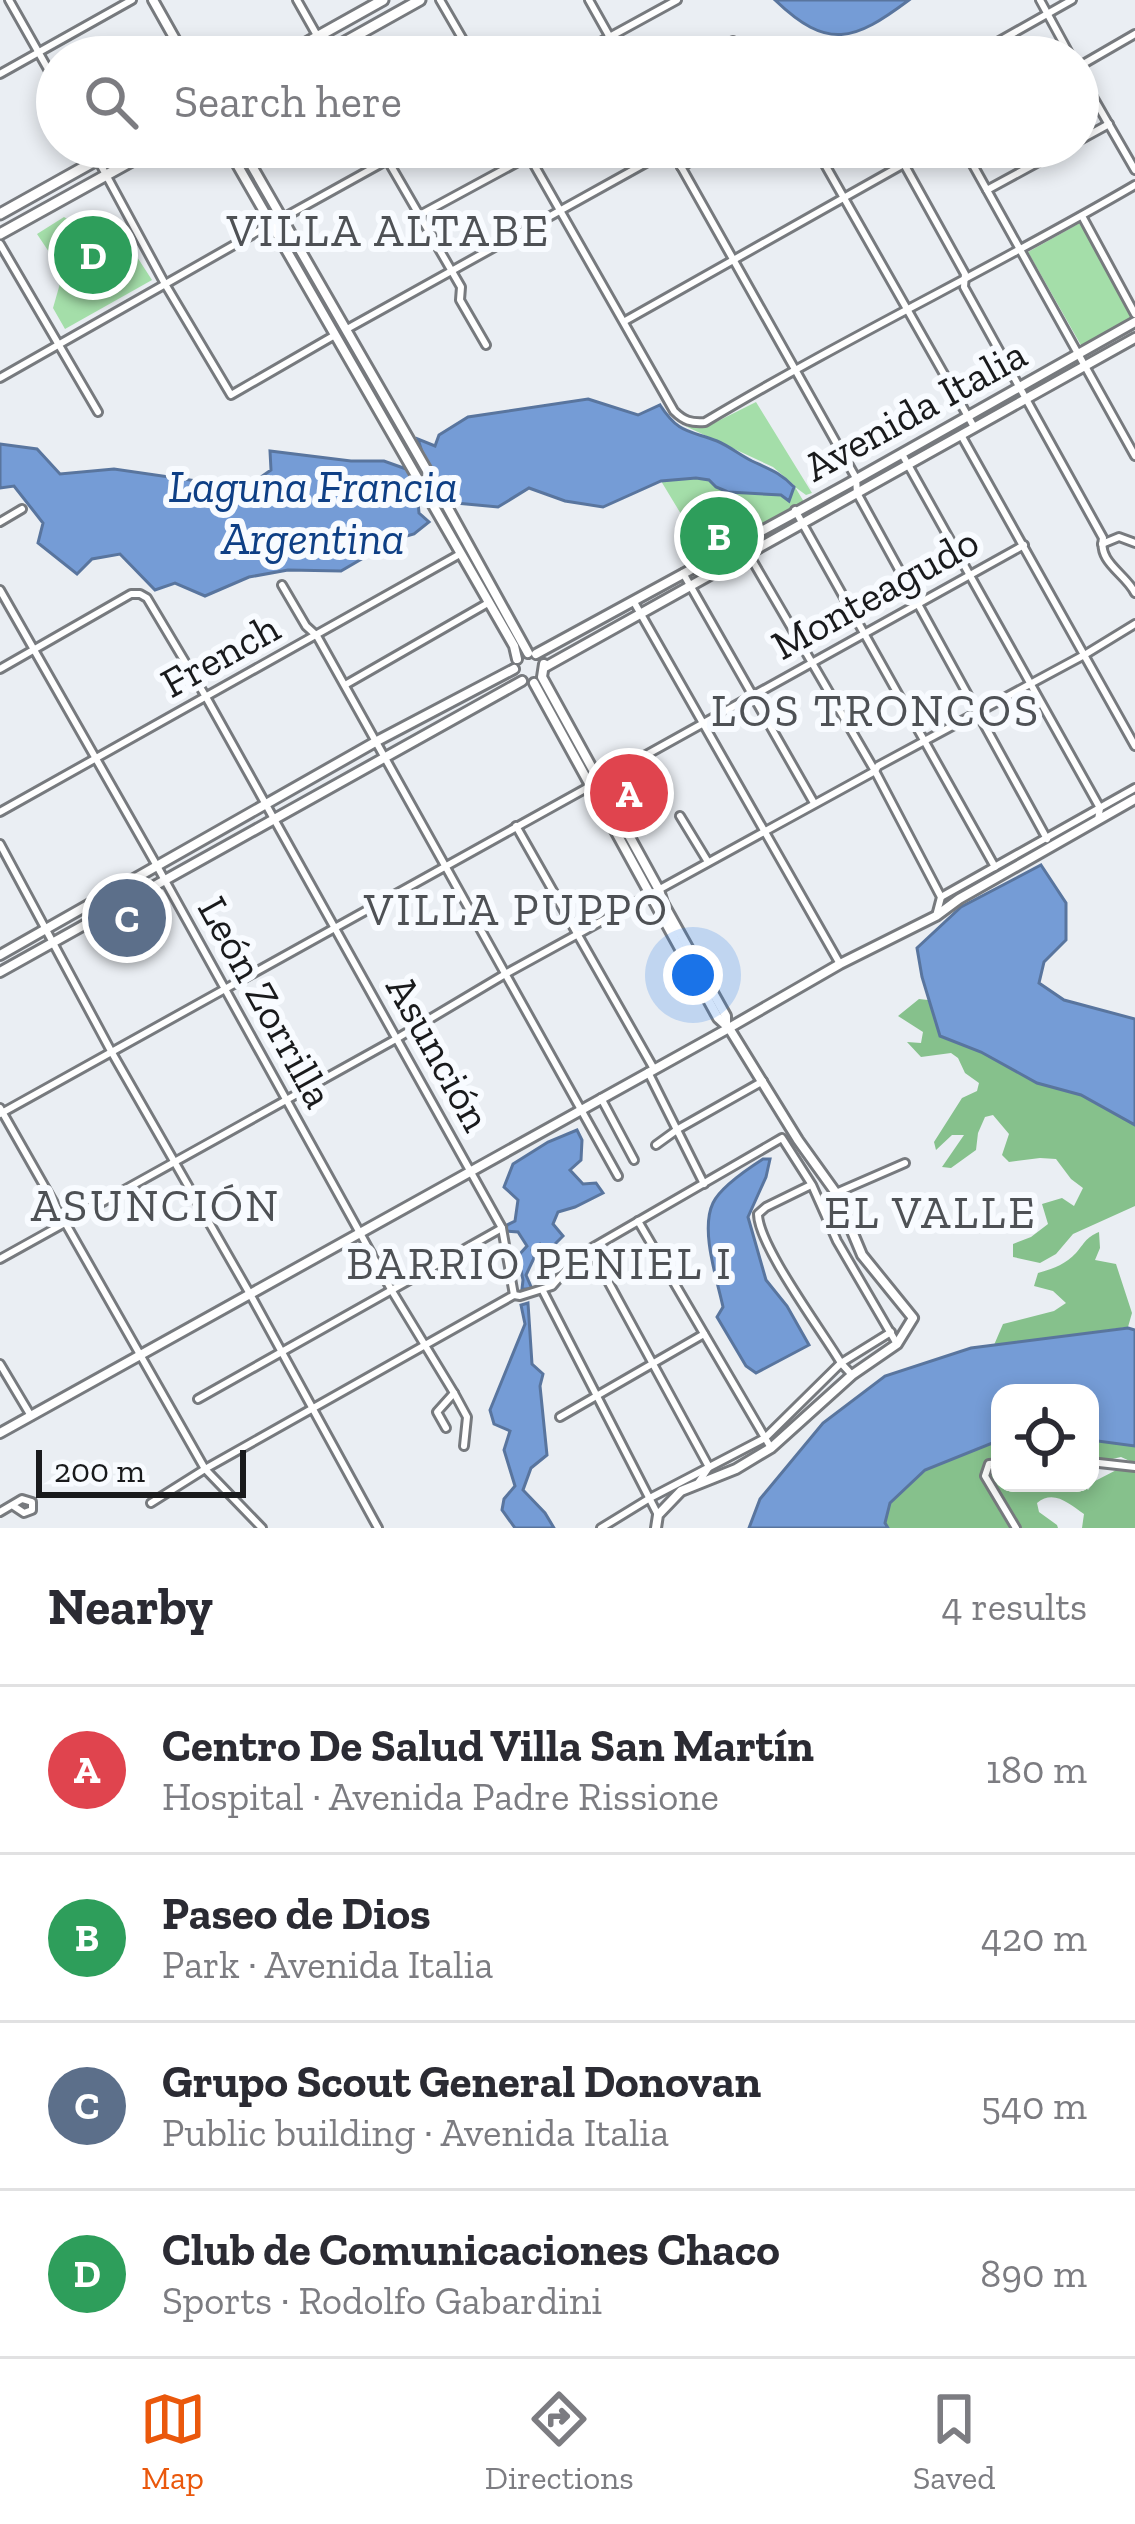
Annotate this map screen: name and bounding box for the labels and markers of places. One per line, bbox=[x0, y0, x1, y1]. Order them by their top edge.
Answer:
pin: D bbox=[54, 210, 132, 300]
pin: B bbox=[680, 491, 758, 581]
pin: A bbox=[590, 748, 668, 838]
pin: C bbox=[88, 873, 166, 963]

